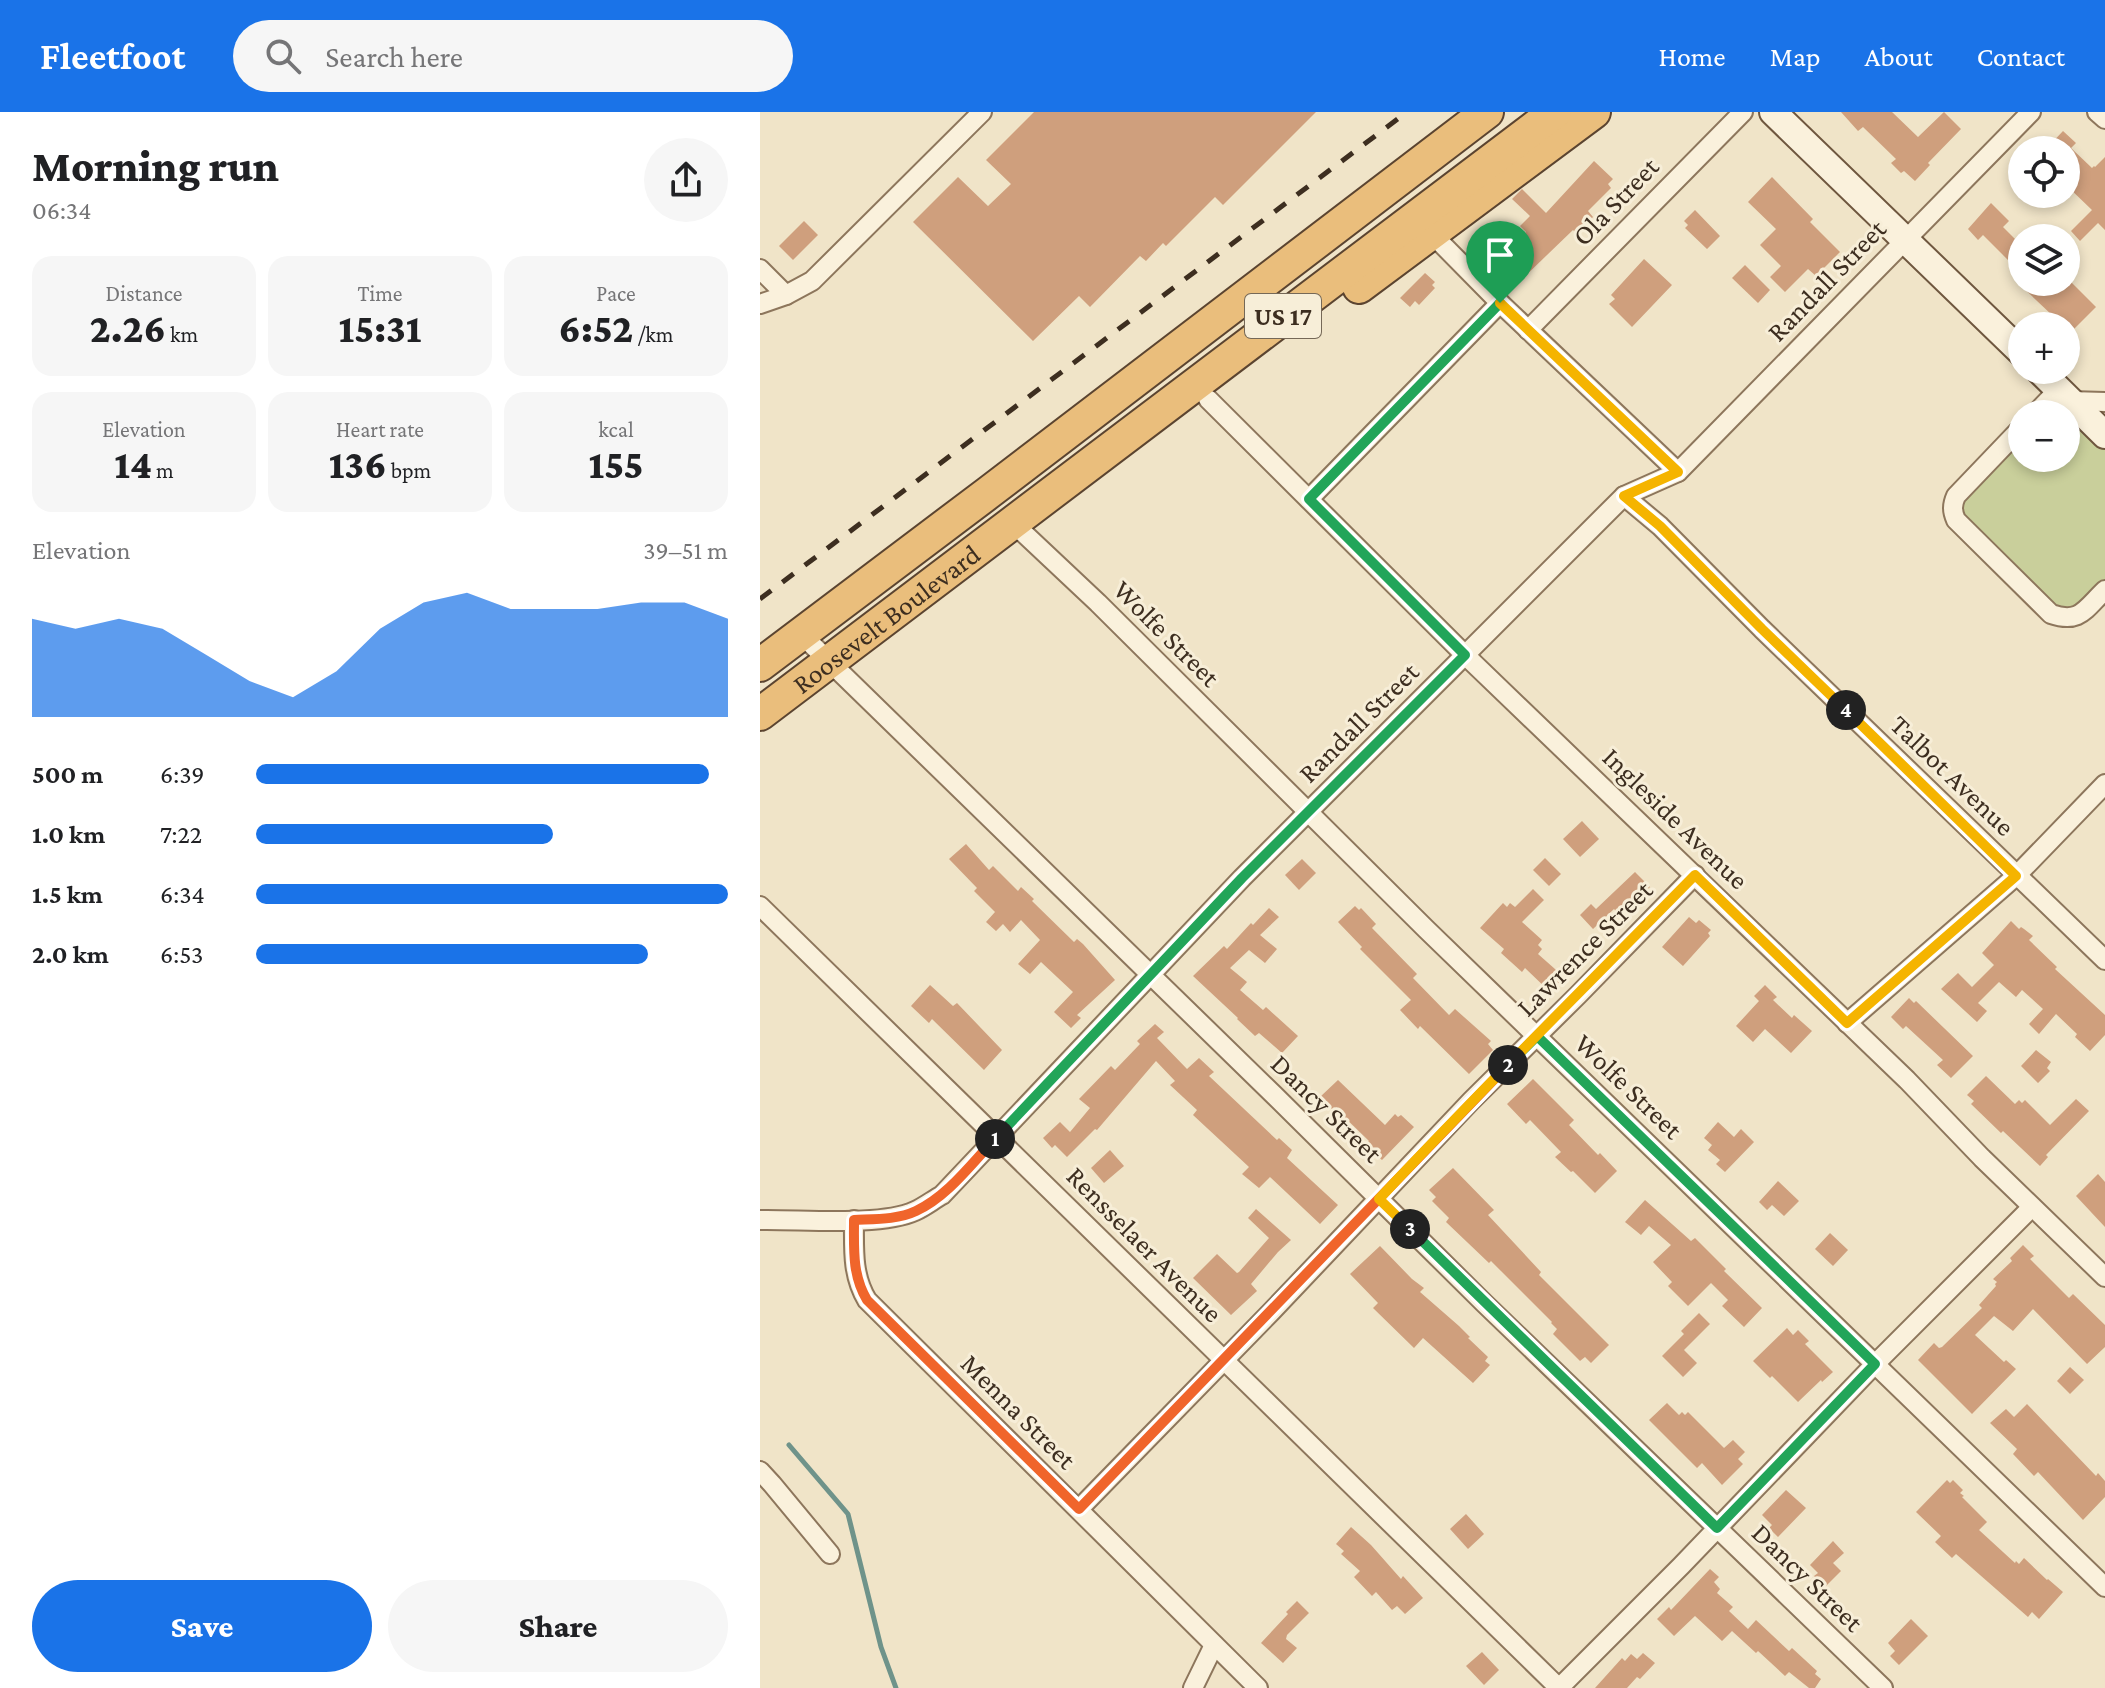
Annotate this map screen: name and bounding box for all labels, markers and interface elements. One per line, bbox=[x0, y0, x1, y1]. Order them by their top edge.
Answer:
search box bbox=[233, 20, 793, 92]
icon: search bbox=[261, 34, 305, 78]
text: Fleetfoot bbox=[40, 35, 185, 77]
text: Search here bbox=[325, 40, 463, 73]
text: Home bbox=[1659, 41, 1726, 72]
text: Map bbox=[1770, 41, 1821, 72]
text: About bbox=[1865, 41, 1933, 72]
text: Contact bbox=[1977, 41, 2065, 72]
map controls bbox=[2008, 136, 2080, 472]
button: locate bbox=[2008, 136, 2080, 208]
button: share bbox=[644, 138, 728, 222]
text: Morning run bbox=[32, 142, 279, 190]
street label: Ola Street bbox=[1566, 151, 1665, 252]
text: 06:34 bbox=[32, 196, 91, 225]
street label: Randall Street bbox=[1761, 213, 1892, 347]
pin bbox=[1466, 221, 1534, 303]
button: layers bbox=[2008, 224, 2080, 296]
icon: arrive bbox=[1478, 233, 1522, 277]
text: Distance bbox=[106, 281, 182, 306]
text: Time bbox=[357, 281, 403, 306]
text: Pace bbox=[596, 281, 636, 306]
road number: US 17 bbox=[1245, 294, 1321, 338]
text: 2.26 bbox=[90, 306, 166, 351]
text: 15:31 bbox=[339, 306, 421, 351]
text: 6:52 bbox=[559, 306, 633, 351]
button: + bbox=[2008, 312, 2080, 384]
text: km bbox=[166, 322, 198, 347]
text: /km bbox=[633, 322, 673, 347]
button: − bbox=[2008, 400, 2080, 472]
text: Elevation bbox=[102, 417, 186, 442]
text: Heart rate bbox=[336, 417, 424, 442]
text: kcal bbox=[598, 417, 634, 442]
text: 14 bbox=[114, 442, 152, 487]
text: 136 bbox=[329, 442, 387, 487]
text: 155 bbox=[589, 442, 643, 487]
text: m bbox=[152, 458, 174, 483]
text: bpm bbox=[387, 458, 431, 483]
text: Elevation bbox=[32, 536, 130, 565]
text: 39–51 m bbox=[643, 536, 728, 565]
street label: Roosevelt Boulevard bbox=[787, 538, 986, 700]
street label: Wolfe Street bbox=[1107, 574, 1227, 693]
street label: Randall Street bbox=[1292, 656, 1425, 789]
pin: 4 bbox=[1826, 690, 1866, 730]
text: 4 bbox=[1840, 697, 1852, 722]
street label: Talbot Avenue bbox=[1884, 709, 2021, 842]
street label: Ingleside Avenue bbox=[1597, 741, 1755, 895]
text: 500 m bbox=[32, 760, 103, 789]
text: 6:39 bbox=[160, 760, 205, 789]
text: 1.0 km bbox=[32, 820, 105, 849]
text: 7:22 bbox=[160, 820, 202, 849]
street label: Lawrence Street bbox=[1510, 874, 1659, 1023]
text: 1.5 km bbox=[32, 880, 103, 909]
text: 6:34 bbox=[160, 880, 205, 909]
text: 2.0 km bbox=[32, 940, 109, 969]
text: 6:53 bbox=[160, 940, 203, 969]
street label: Wolfe Street bbox=[1569, 1028, 1689, 1146]
pin: 2 bbox=[1488, 1045, 1528, 1085]
street label: Dancy Street bbox=[1265, 1048, 1389, 1169]
text: 2 bbox=[1502, 1052, 1514, 1077]
pin: 1 bbox=[975, 1119, 1015, 1159]
text: 1 bbox=[991, 1126, 999, 1151]
street label: Rensselaer Avenue bbox=[1060, 1160, 1229, 1329]
pin: 3 bbox=[1390, 1209, 1430, 1249]
text: 3 bbox=[1405, 1216, 1415, 1241]
street label: Menna Street bbox=[955, 1348, 1083, 1476]
street label: Dancy Street bbox=[1746, 1517, 1870, 1638]
button: Save bbox=[32, 1580, 372, 1672]
button: Share bbox=[388, 1580, 728, 1672]

